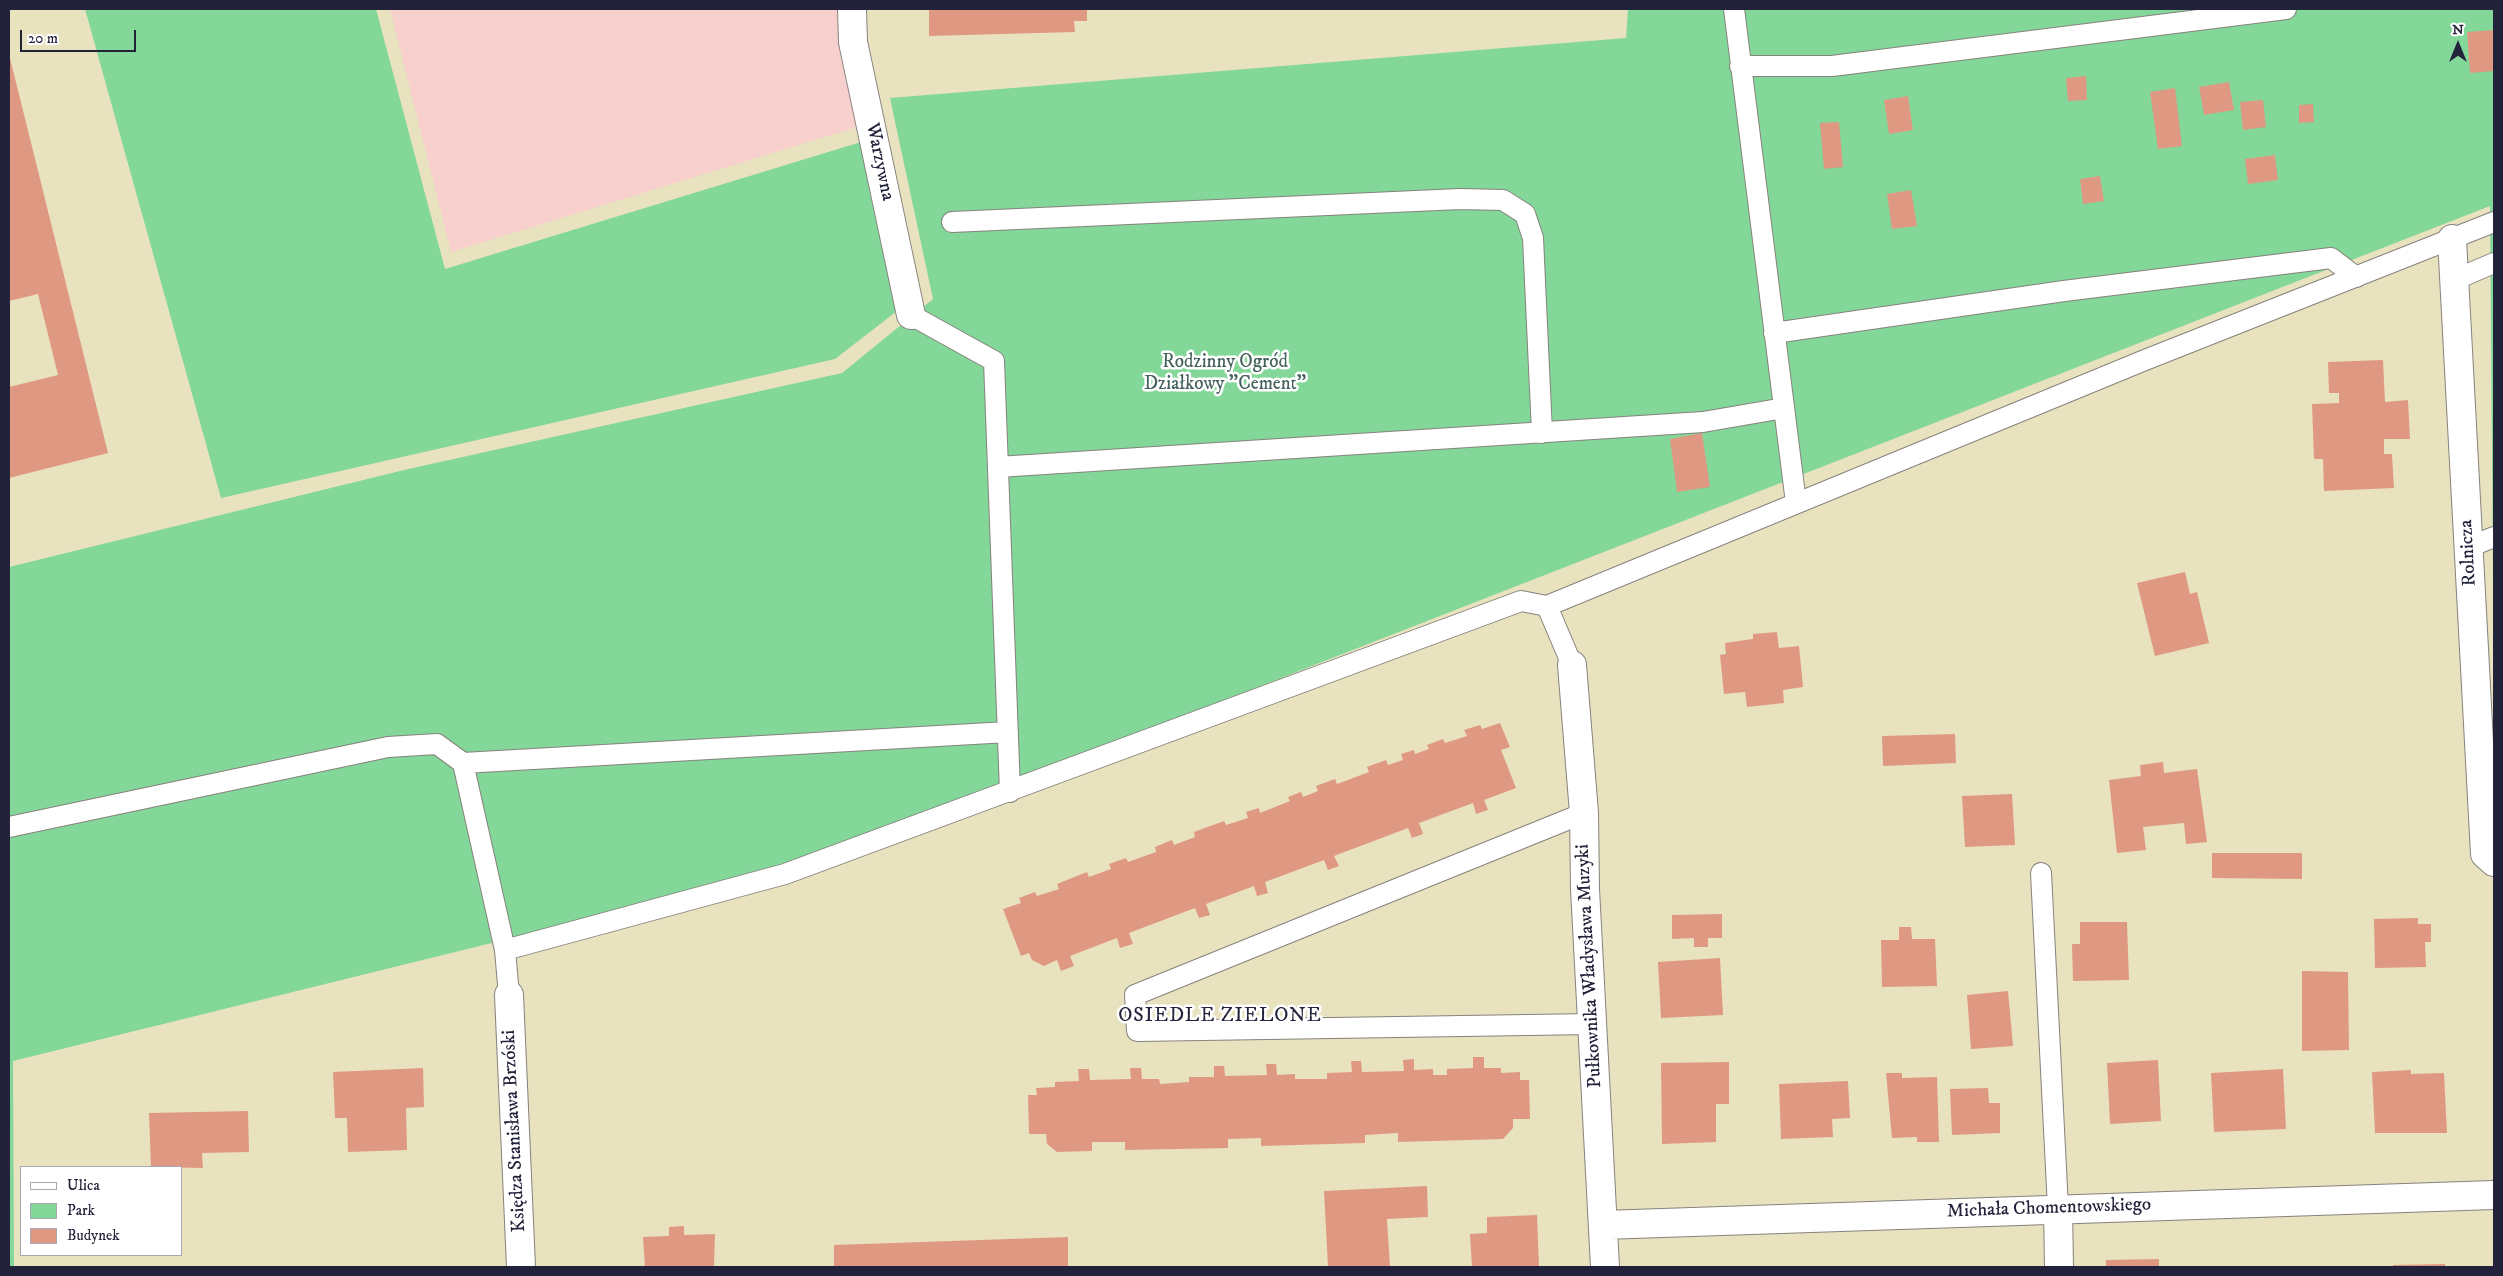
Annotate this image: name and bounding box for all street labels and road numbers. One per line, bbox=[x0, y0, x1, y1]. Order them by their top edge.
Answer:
street label: Warzywna bbox=[860, 121, 898, 203]
street label: Rolnicza bbox=[2456, 519, 2482, 587]
street label: Pułkownika Władysława Muzyki bbox=[1572, 843, 1608, 1089]
street label: Księdza Stanisława Brzóski bbox=[498, 1029, 532, 1233]
street label: Michała Chomentowskiego bbox=[1946, 1194, 2152, 1224]

